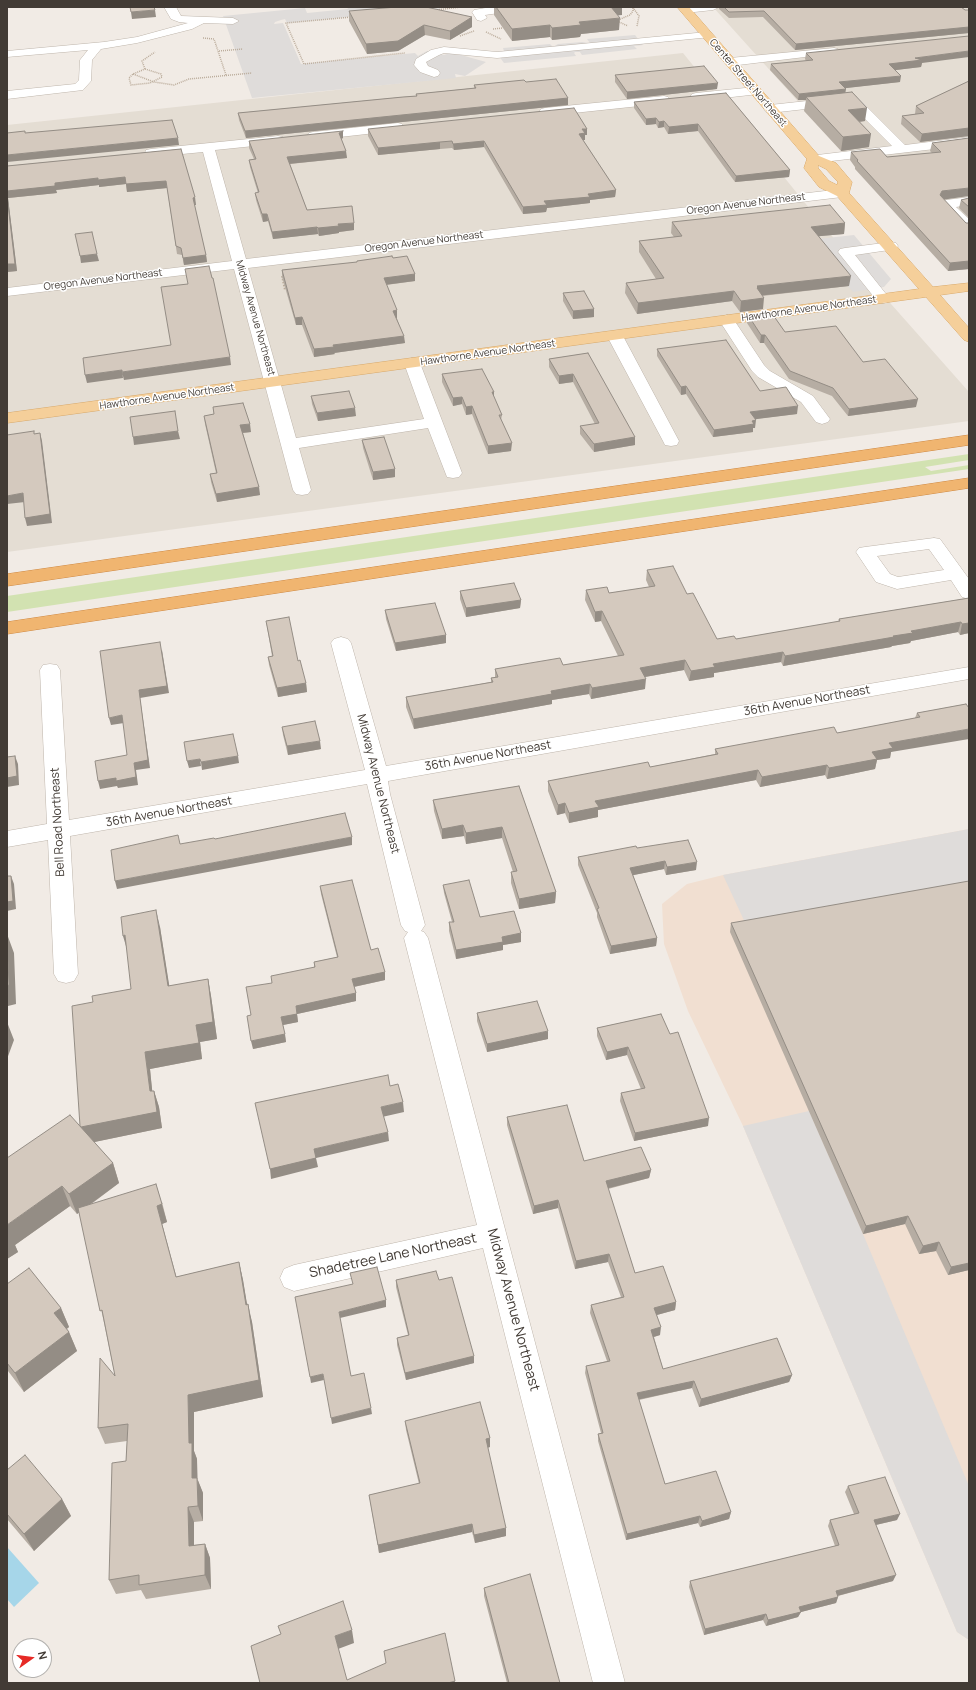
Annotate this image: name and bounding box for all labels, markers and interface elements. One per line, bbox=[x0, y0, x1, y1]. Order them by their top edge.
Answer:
street label: Center Street Northeast bbox=[707, 37, 789, 129]
street label: Oregon Avenue Northeast bbox=[686, 191, 806, 217]
street label: Oregon Avenue Northeast bbox=[364, 229, 484, 255]
street label: Midway Avenue Northeast bbox=[233, 259, 277, 377]
street label: Oregon Avenue Northeast bbox=[43, 267, 163, 293]
street label: Hawthorne Avenue Northeast bbox=[741, 294, 877, 324]
street label: Hawthorne Avenue Northeast bbox=[420, 338, 556, 368]
street label: Hawthorne Avenue Northeast bbox=[99, 382, 235, 412]
street label: 36th Avenue Northeast bbox=[743, 683, 871, 719]
street label: Midway Avenue Northeast bbox=[354, 713, 402, 855]
street label: 36th Avenue Northeast bbox=[424, 738, 552, 774]
street label: Bell Road Northeast bbox=[48, 767, 68, 877]
street label: 36th Avenue Northeast bbox=[105, 794, 233, 830]
street label: Midway Avenue Northeast bbox=[483, 1227, 543, 1393]
street label: Shadetree Lane Northeast bbox=[308, 1230, 478, 1282]
north arrow bbox=[12, 1638, 52, 1678]
text: N bbox=[35, 1650, 51, 1661]

